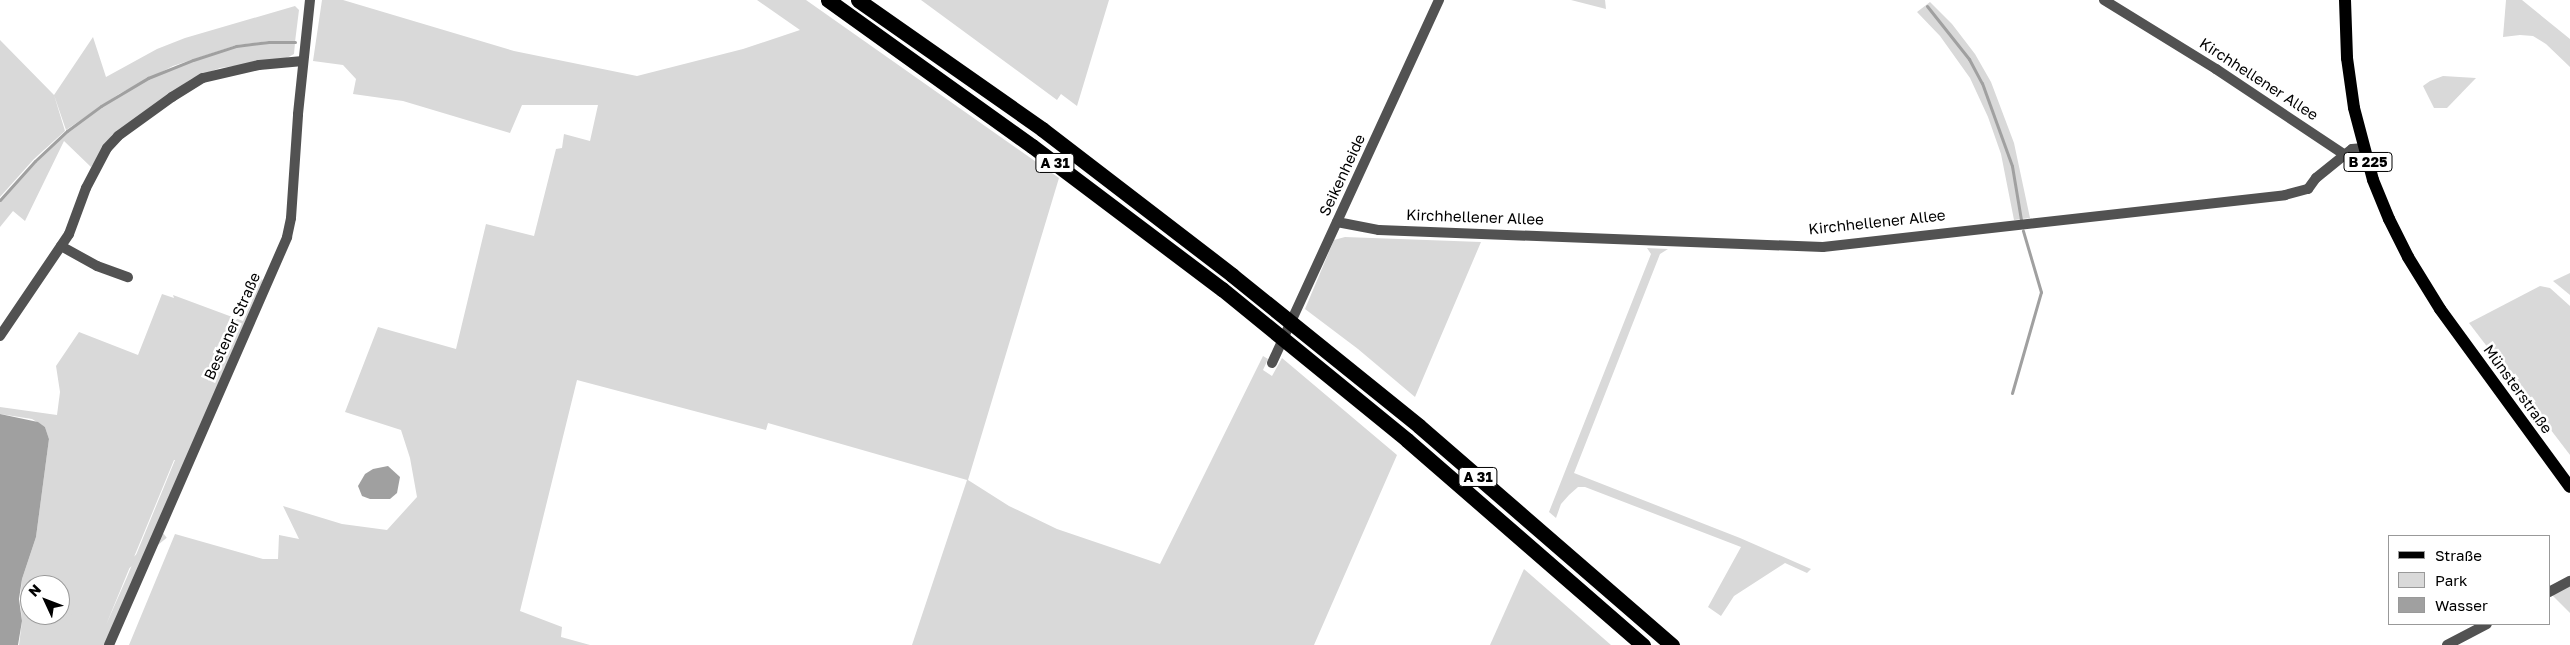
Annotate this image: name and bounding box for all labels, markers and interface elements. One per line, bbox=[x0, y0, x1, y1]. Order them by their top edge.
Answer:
street label: Kirchhellener Allee bbox=[2196, 34, 2322, 124]
street label: Seikenheide bbox=[1315, 131, 1369, 219]
road number: B 225 bbox=[2343, 150, 2393, 173]
road number: A 31 bbox=[1035, 152, 1075, 174]
street label: Kirchhellener Allee bbox=[1406, 206, 1544, 228]
street label: Kirchhellener Allee bbox=[1808, 206, 1946, 238]
street label: Bestener Straße bbox=[200, 269, 264, 383]
street label: Münsterstraße bbox=[2480, 341, 2556, 437]
road number: A 31 bbox=[1458, 466, 1498, 488]
legend bbox=[2388, 535, 2550, 625]
text: Straße bbox=[2435, 546, 2482, 564]
text: Park bbox=[2435, 571, 2467, 589]
north arrow bbox=[20, 575, 70, 625]
text: N bbox=[25, 580, 44, 600]
text: Wasser bbox=[2435, 596, 2488, 614]

